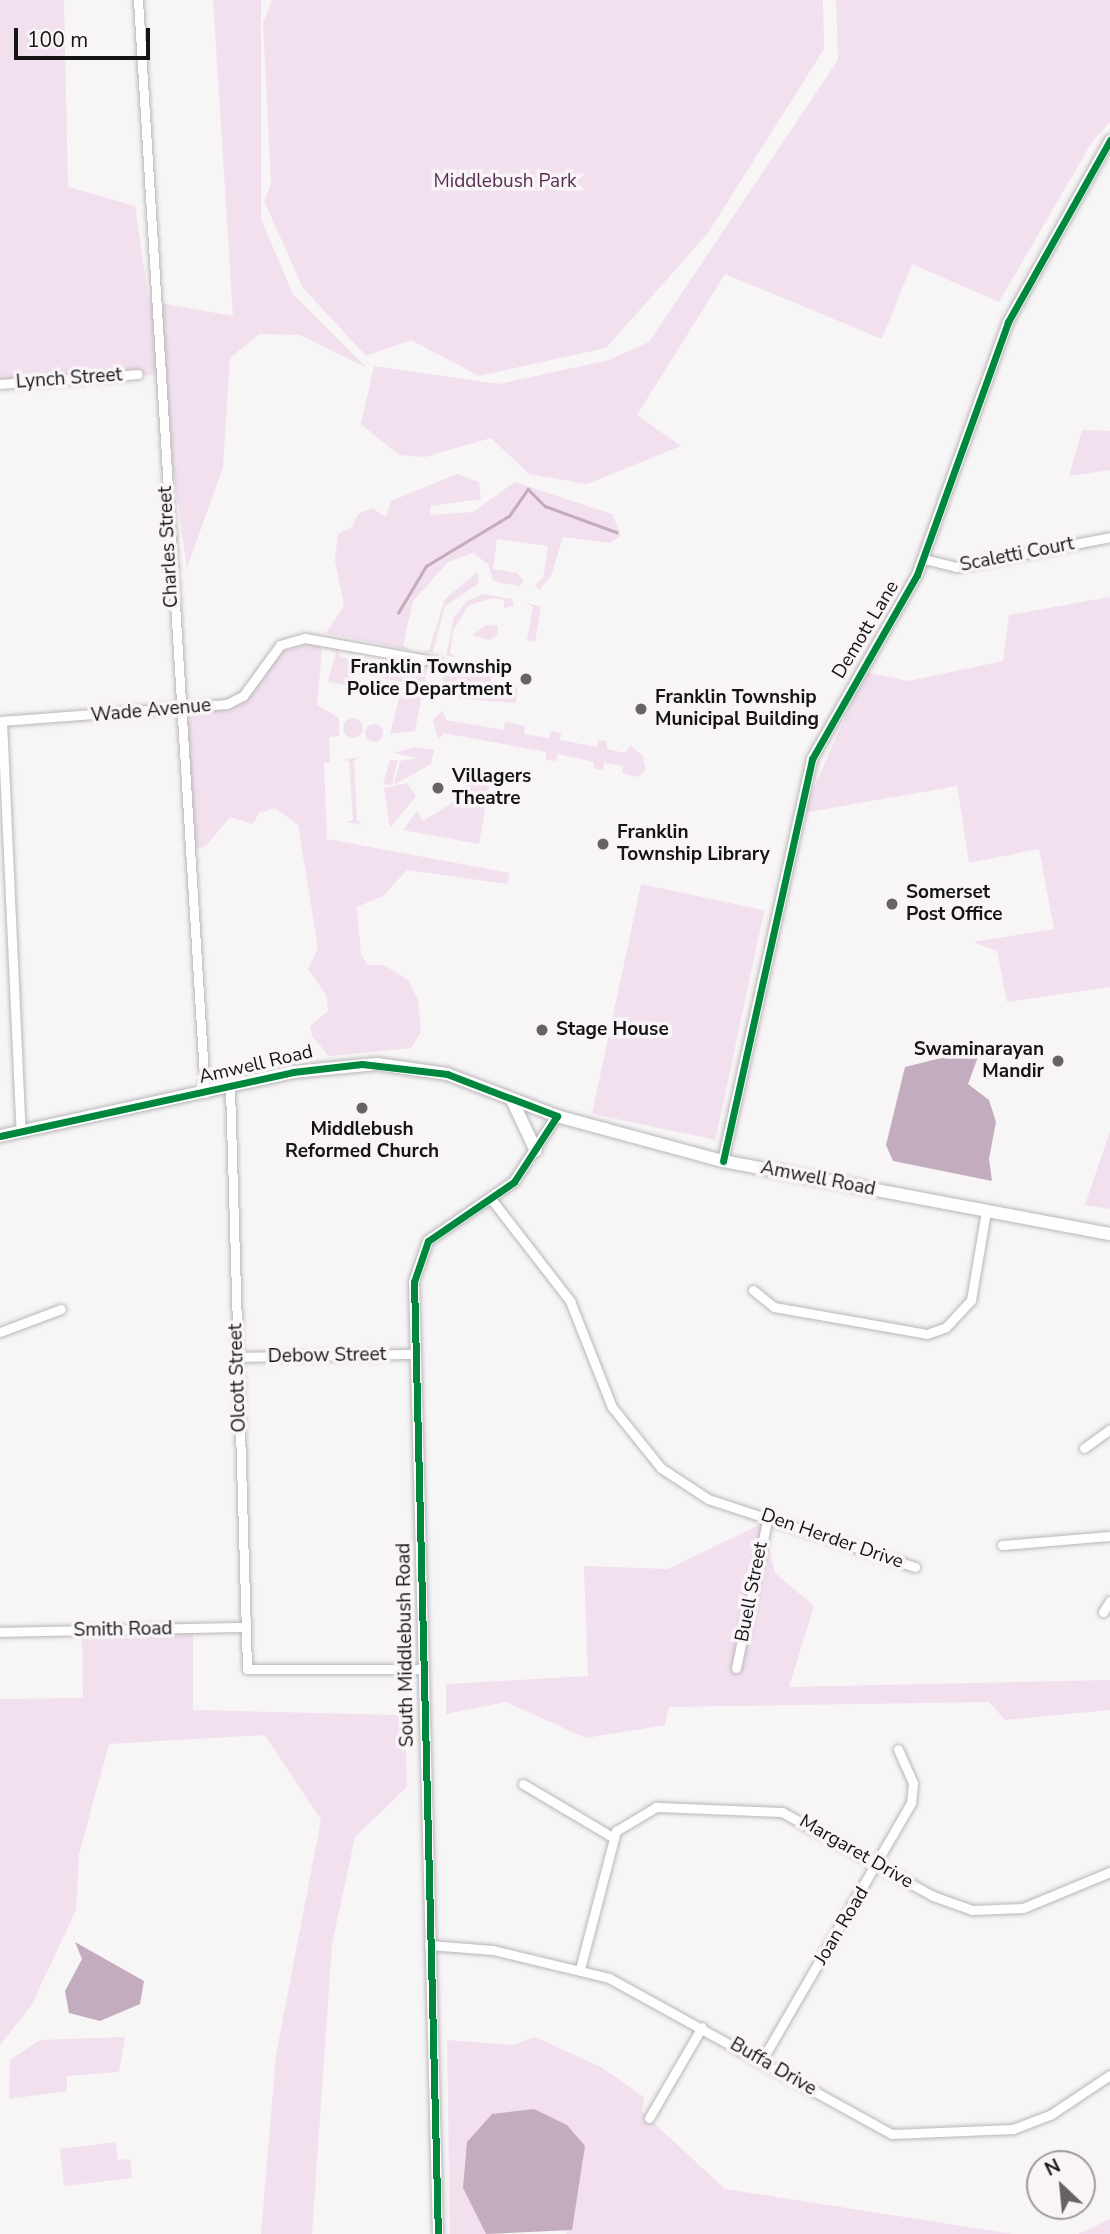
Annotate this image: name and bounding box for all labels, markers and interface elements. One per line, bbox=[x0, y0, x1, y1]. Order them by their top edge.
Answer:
scale bar bbox=[18, 14, 154, 58]
text: 100 m bbox=[27, 26, 88, 54]
park label: Middlebush Park bbox=[434, 171, 576, 193]
street label: Lynch Street bbox=[15, 364, 123, 394]
street label: Charles Street bbox=[154, 486, 184, 608]
street label: Scaletti Court bbox=[958, 533, 1076, 577]
street label: Demott Lane bbox=[828, 577, 904, 683]
place label: Franklin Township Police Department bbox=[347, 657, 512, 701]
marker: Franklin Township Police Department bbox=[518, 671, 534, 687]
place label: Franklin Township Municipal Building bbox=[655, 687, 819, 731]
street label: Wade Avenue bbox=[90, 694, 212, 728]
marker: Franklin Township Municipal Building bbox=[633, 701, 649, 717]
place label: Villagers Theatre bbox=[452, 766, 531, 810]
marker: Villagers Theatre bbox=[430, 780, 446, 796]
place label: Franklin Township Library bbox=[617, 822, 770, 866]
marker: Franklin Township Library bbox=[595, 836, 611, 852]
place label: Somerset Post Office bbox=[906, 882, 1003, 926]
marker: Somerset Post Office bbox=[884, 896, 900, 912]
place label: Stage House bbox=[556, 1019, 669, 1041]
marker: Stage House bbox=[534, 1022, 550, 1038]
place label: Swaminarayan Mandir bbox=[914, 1039, 1044, 1083]
street label: Amwell Road bbox=[197, 1041, 315, 1089]
marker: Swaminarayan Mandir bbox=[1050, 1053, 1066, 1069]
marker: Middlebush Reformed Church bbox=[354, 1100, 370, 1116]
place label: Middlebush Reformed Church bbox=[285, 1119, 439, 1163]
street label: Amwell Road bbox=[759, 1157, 877, 1201]
street label: Olcott Street bbox=[225, 1323, 251, 1433]
street label: Debow Street bbox=[268, 1344, 386, 1368]
street label: Den Herder Drive bbox=[758, 1504, 906, 1574]
street label: Buell Street bbox=[731, 1540, 773, 1644]
street label: South Middlebush Road bbox=[393, 1543, 419, 1747]
street label: Smith Road bbox=[73, 1618, 173, 1642]
street label: Margaret Drive bbox=[795, 1810, 917, 1894]
street label: Joan Road bbox=[810, 1883, 874, 1969]
street label: Buffa Drive bbox=[726, 2033, 820, 2101]
north arrow bbox=[1026, 2150, 1096, 2220]
text: N bbox=[1041, 2153, 1065, 2183]

